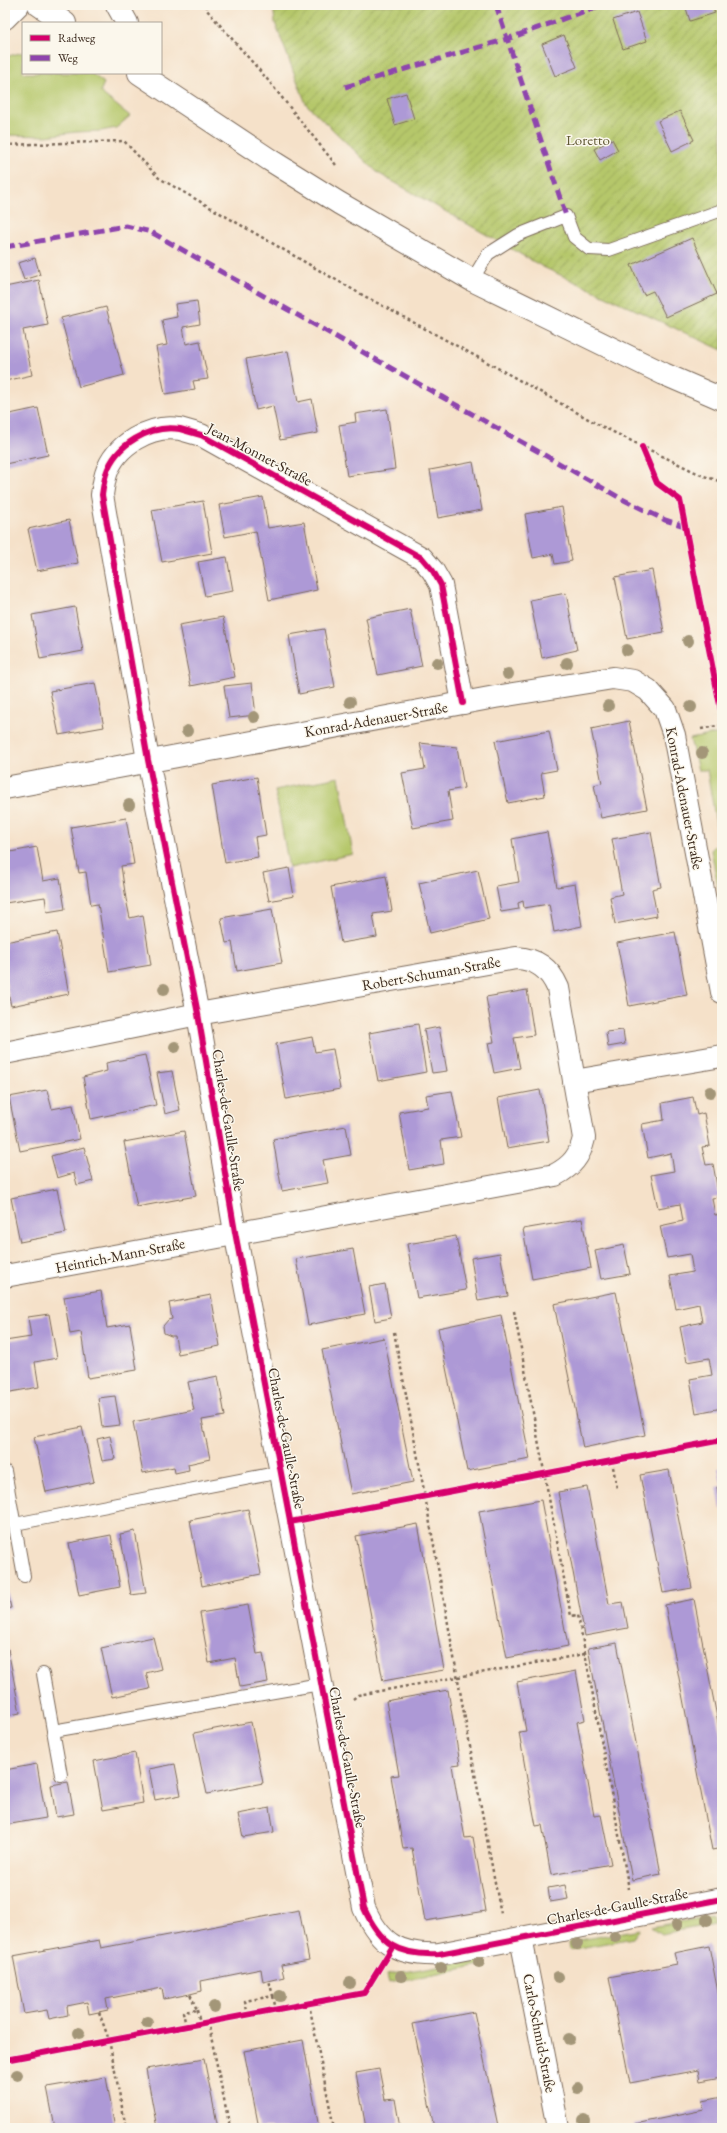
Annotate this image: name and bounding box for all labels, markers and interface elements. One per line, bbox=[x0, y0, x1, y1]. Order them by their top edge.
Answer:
legend bbox=[22, 22, 162, 74]
text: Radweg bbox=[58, 30, 96, 46]
text: Weg bbox=[58, 50, 78, 66]
park label: Loretto bbox=[566, 130, 610, 149]
street label: Jean-Monnet-Straße bbox=[202, 417, 316, 490]
street label: Konrad-Adenauer-Straße bbox=[303, 697, 449, 741]
street label: Konrad-Adenauer-Straße bbox=[662, 725, 708, 871]
street label: Robert-Schuman-Straße bbox=[360, 951, 502, 995]
street label: Charles-de-Gaulle-Straße bbox=[208, 1048, 250, 1192]
street label: Heinrich-Mann-Straße bbox=[54, 1233, 186, 1277]
street label: Charles-de-Gaulle-Straße bbox=[264, 1366, 310, 1510]
street label: Charles-de-Gaulle-Straße bbox=[325, 1685, 371, 1829]
street label: Charles-de-Gaulle-Straße bbox=[545, 1883, 689, 1929]
street label: Carlo-Schmid-Straße bbox=[519, 1972, 561, 2094]

